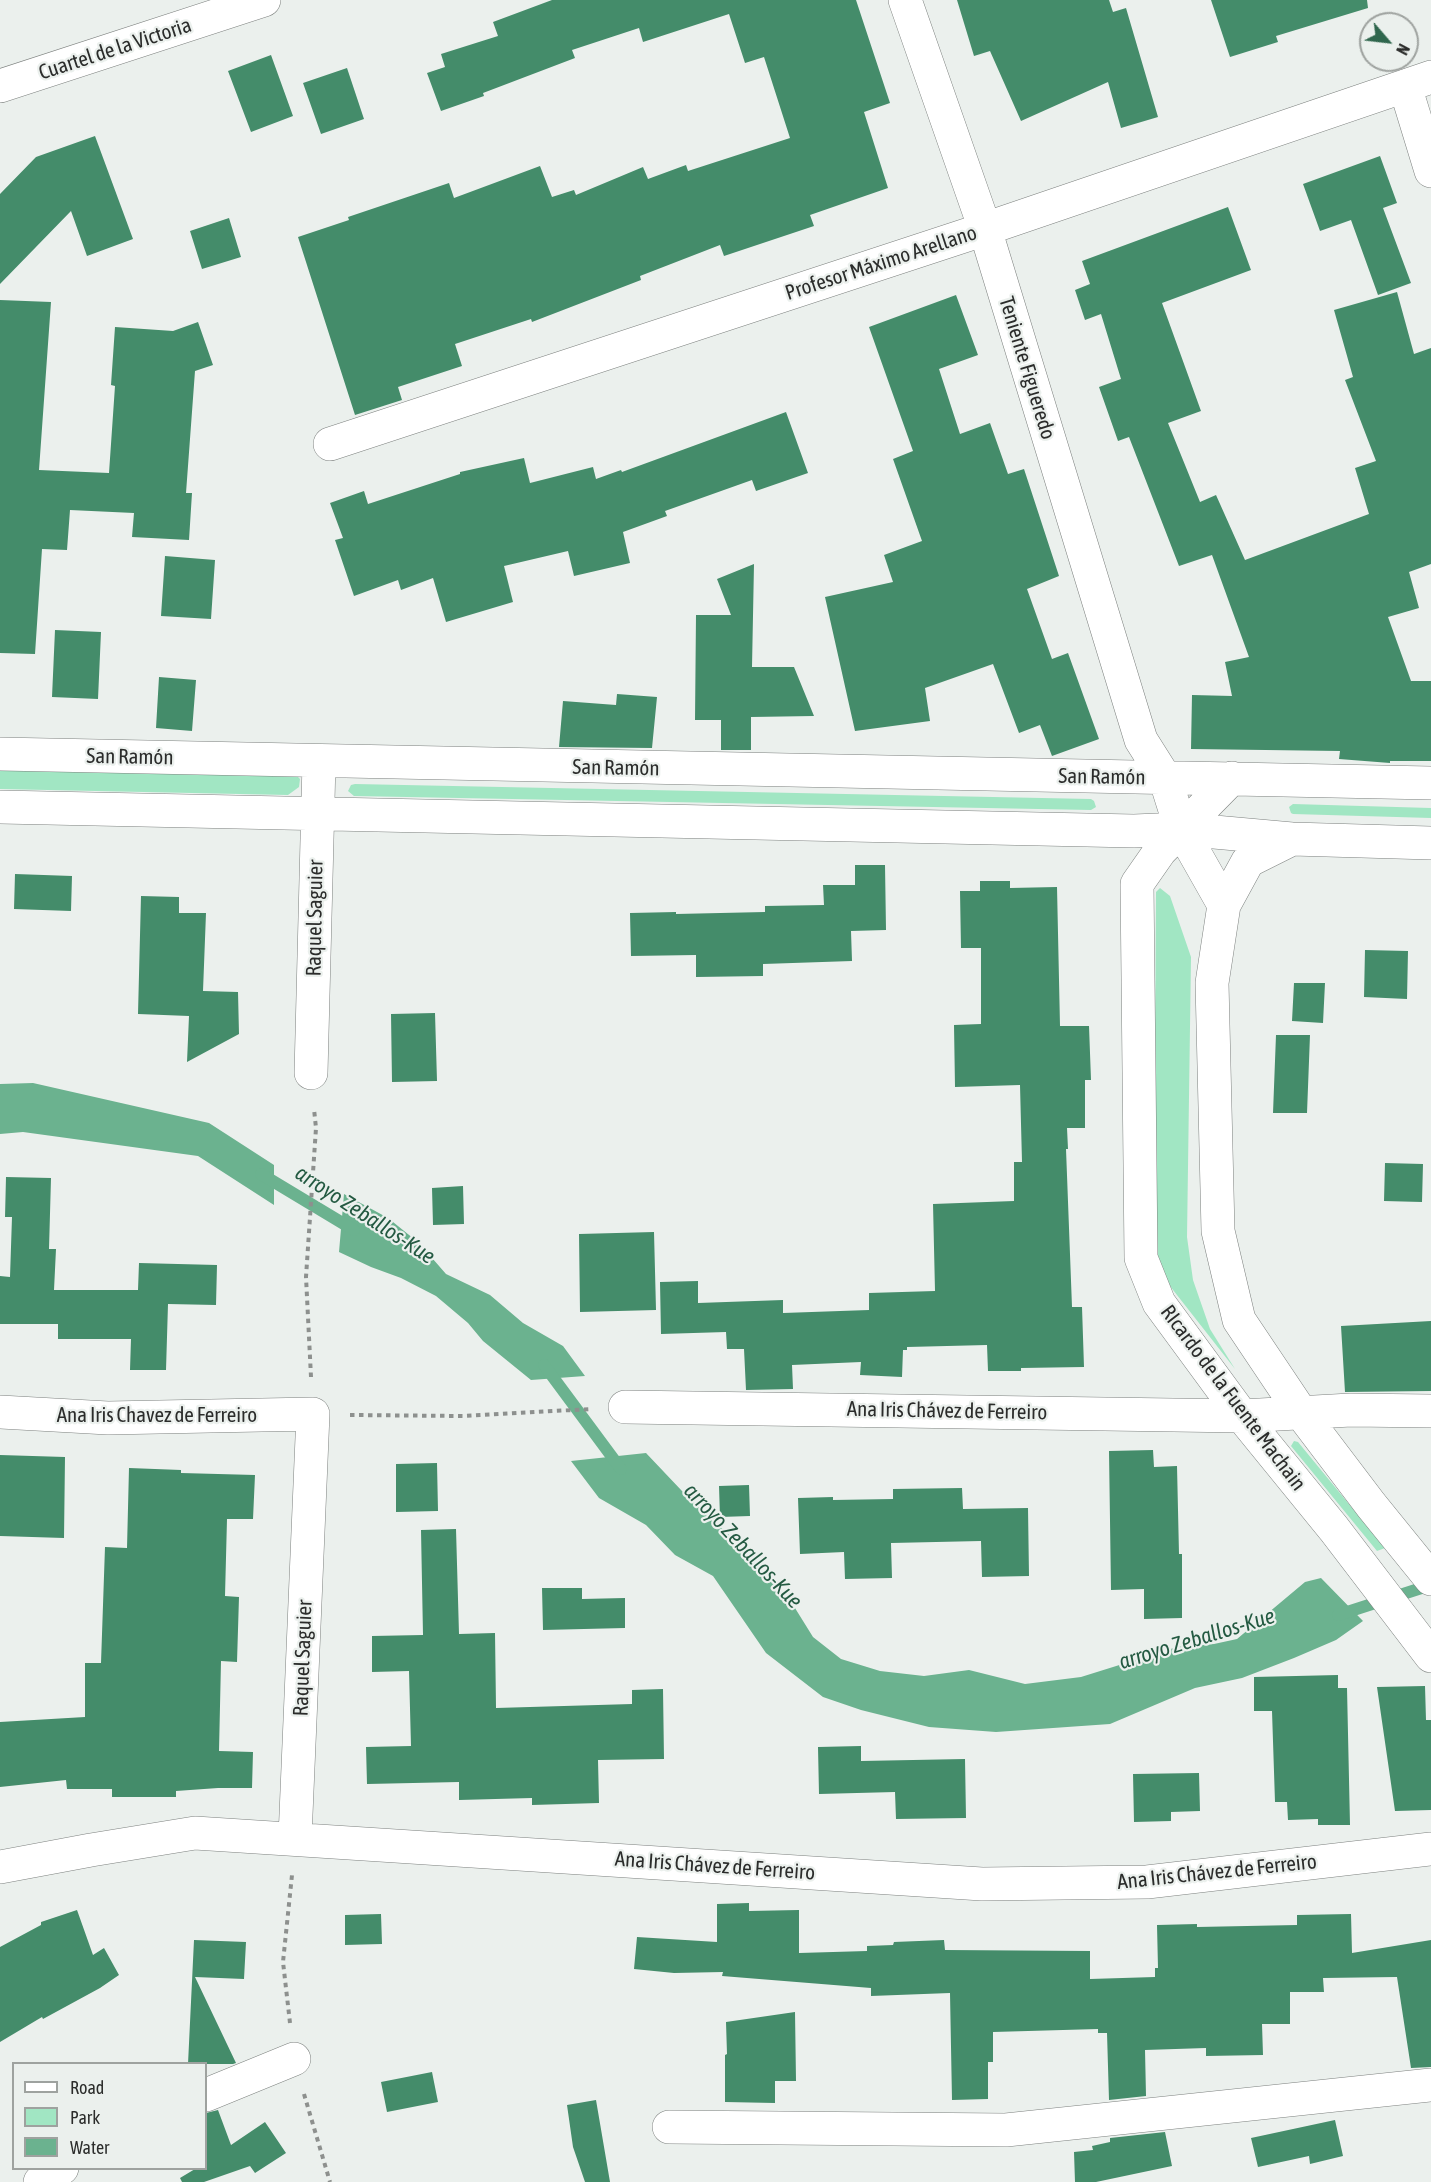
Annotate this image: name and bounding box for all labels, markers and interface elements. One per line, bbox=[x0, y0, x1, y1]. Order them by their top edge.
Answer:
street label: Cuartel de la Victoria bbox=[35, 12, 195, 86]
north arrow bbox=[1359, 12, 1419, 72]
text: N bbox=[1393, 41, 1413, 58]
street label: Profesor Máximo Arellano bbox=[782, 220, 980, 306]
street label: Teniente Figueredo bbox=[993, 294, 1061, 442]
street label: San Ramón bbox=[86, 744, 174, 770]
street label: San Ramón bbox=[572, 755, 660, 781]
street label: San Ramón bbox=[1058, 764, 1146, 790]
street label: Raquel Saguier bbox=[301, 859, 329, 977]
water label: arroyo Zeballos-Kue bbox=[290, 1160, 440, 1270]
street label: RIcardo de la Fuente Machain bbox=[1155, 1300, 1311, 1496]
street label: Ana Iris Chávez de Ferreiro bbox=[847, 1397, 1047, 1425]
street label: Ana Iris Chavez de Ferreiro bbox=[57, 1402, 257, 1428]
water label: arroyo Zeballos-Kue bbox=[678, 1478, 808, 1614]
street label: Raquel Saguier bbox=[288, 1599, 318, 1717]
water label: arroyo Zeballos-Kue bbox=[1116, 1603, 1278, 1675]
street label: Ana Iris Chávez de Ferreiro bbox=[614, 1846, 816, 1886]
street label: Ana Iris Chávez de Ferreiro bbox=[1116, 1849, 1318, 1895]
legend bbox=[12, 2062, 207, 2170]
text: Road bbox=[70, 2077, 104, 2098]
text: Park bbox=[70, 2107, 100, 2128]
text: Water bbox=[70, 2137, 109, 2158]

